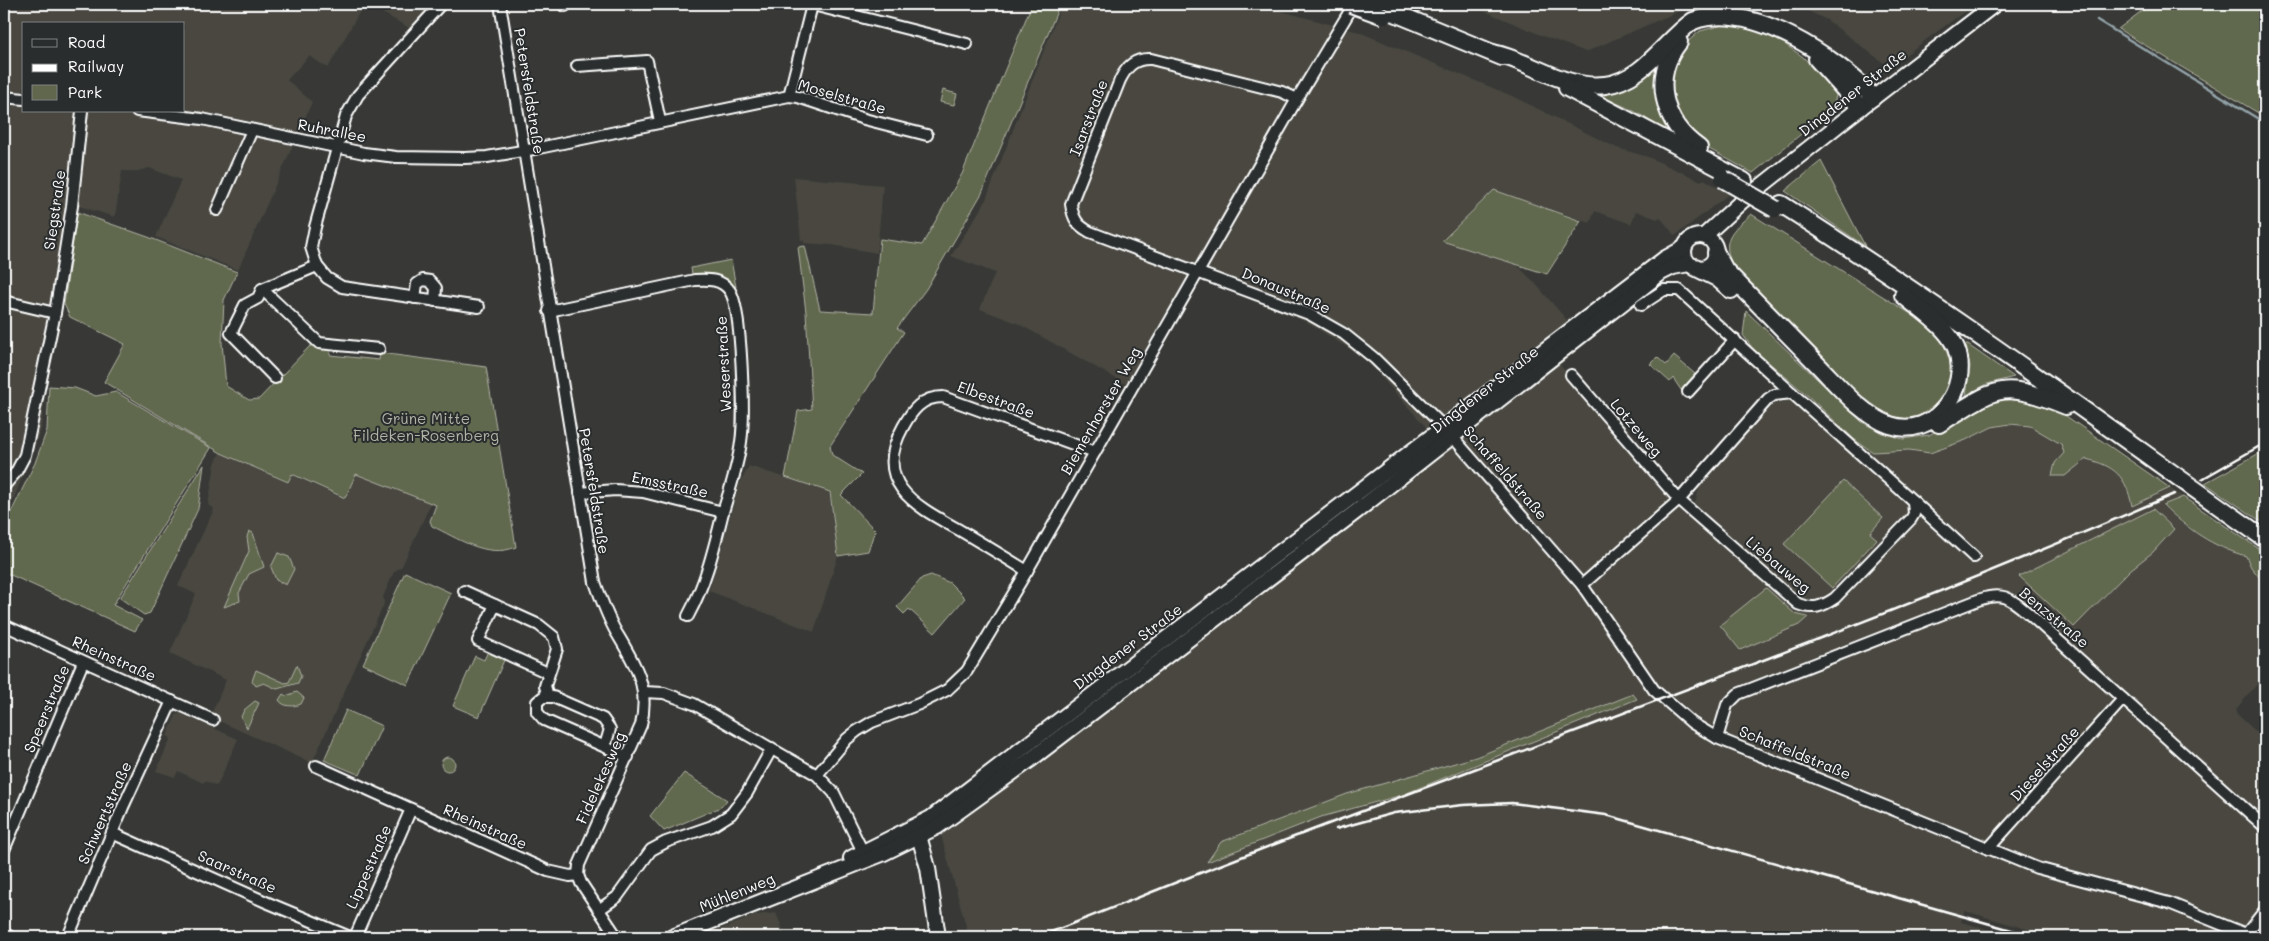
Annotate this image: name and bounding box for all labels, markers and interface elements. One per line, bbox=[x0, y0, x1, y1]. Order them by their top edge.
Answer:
legend bbox=[22, 22, 185, 112]
street label: Petersfeldstraße bbox=[510, 26, 550, 155]
text: Road bbox=[68, 32, 105, 52]
street label: Dingdener Straße bbox=[1794, 44, 1910, 141]
text: Railway bbox=[68, 56, 124, 76]
street label: Moselstraße bbox=[796, 74, 889, 118]
street label: Isarstraße bbox=[1064, 77, 1112, 159]
text: Park bbox=[68, 82, 102, 102]
street label: Ruhrallee bbox=[296, 114, 368, 146]
street label: Siegstraße bbox=[38, 169, 70, 251]
street label: Donaustraße bbox=[1239, 262, 1334, 318]
street label: Weserstraße bbox=[710, 316, 736, 413]
street label: Dingdener Straße bbox=[1426, 341, 1542, 438]
street label: Biemenhorster Weg bbox=[1055, 343, 1145, 478]
street label: Elbestraße bbox=[955, 376, 1038, 422]
street label: Lotzeweg bbox=[1606, 394, 1667, 461]
park label: Grüne Mitte Fildeken-Rosenberg bbox=[353, 408, 499, 445]
street label: Schaffeldstraße bbox=[1459, 421, 1552, 524]
street label: Petersfeldstraße bbox=[575, 426, 615, 555]
street label: Emsstraße bbox=[630, 466, 710, 502]
street label: Liebauweg bbox=[1742, 531, 1815, 597]
street label: Benzstraße bbox=[2016, 582, 2094, 652]
street label: Dingdener Straße bbox=[1069, 599, 1186, 694]
street label: Rheinstraße bbox=[69, 631, 160, 685]
street label: Speerstraße bbox=[19, 662, 74, 755]
street label: Schaffeldstraße bbox=[1737, 721, 1854, 784]
street label: Dieselstraße bbox=[2005, 722, 2083, 805]
street label: Fidelekesweg bbox=[571, 728, 629, 827]
street label: Schwertstraße bbox=[73, 758, 136, 867]
street label: Rheinstraße bbox=[440, 799, 531, 853]
street label: Lippestraße bbox=[341, 821, 395, 912]
street label: Saarstraße bbox=[195, 845, 280, 897]
street label: Mühlenweg bbox=[696, 868, 778, 916]

